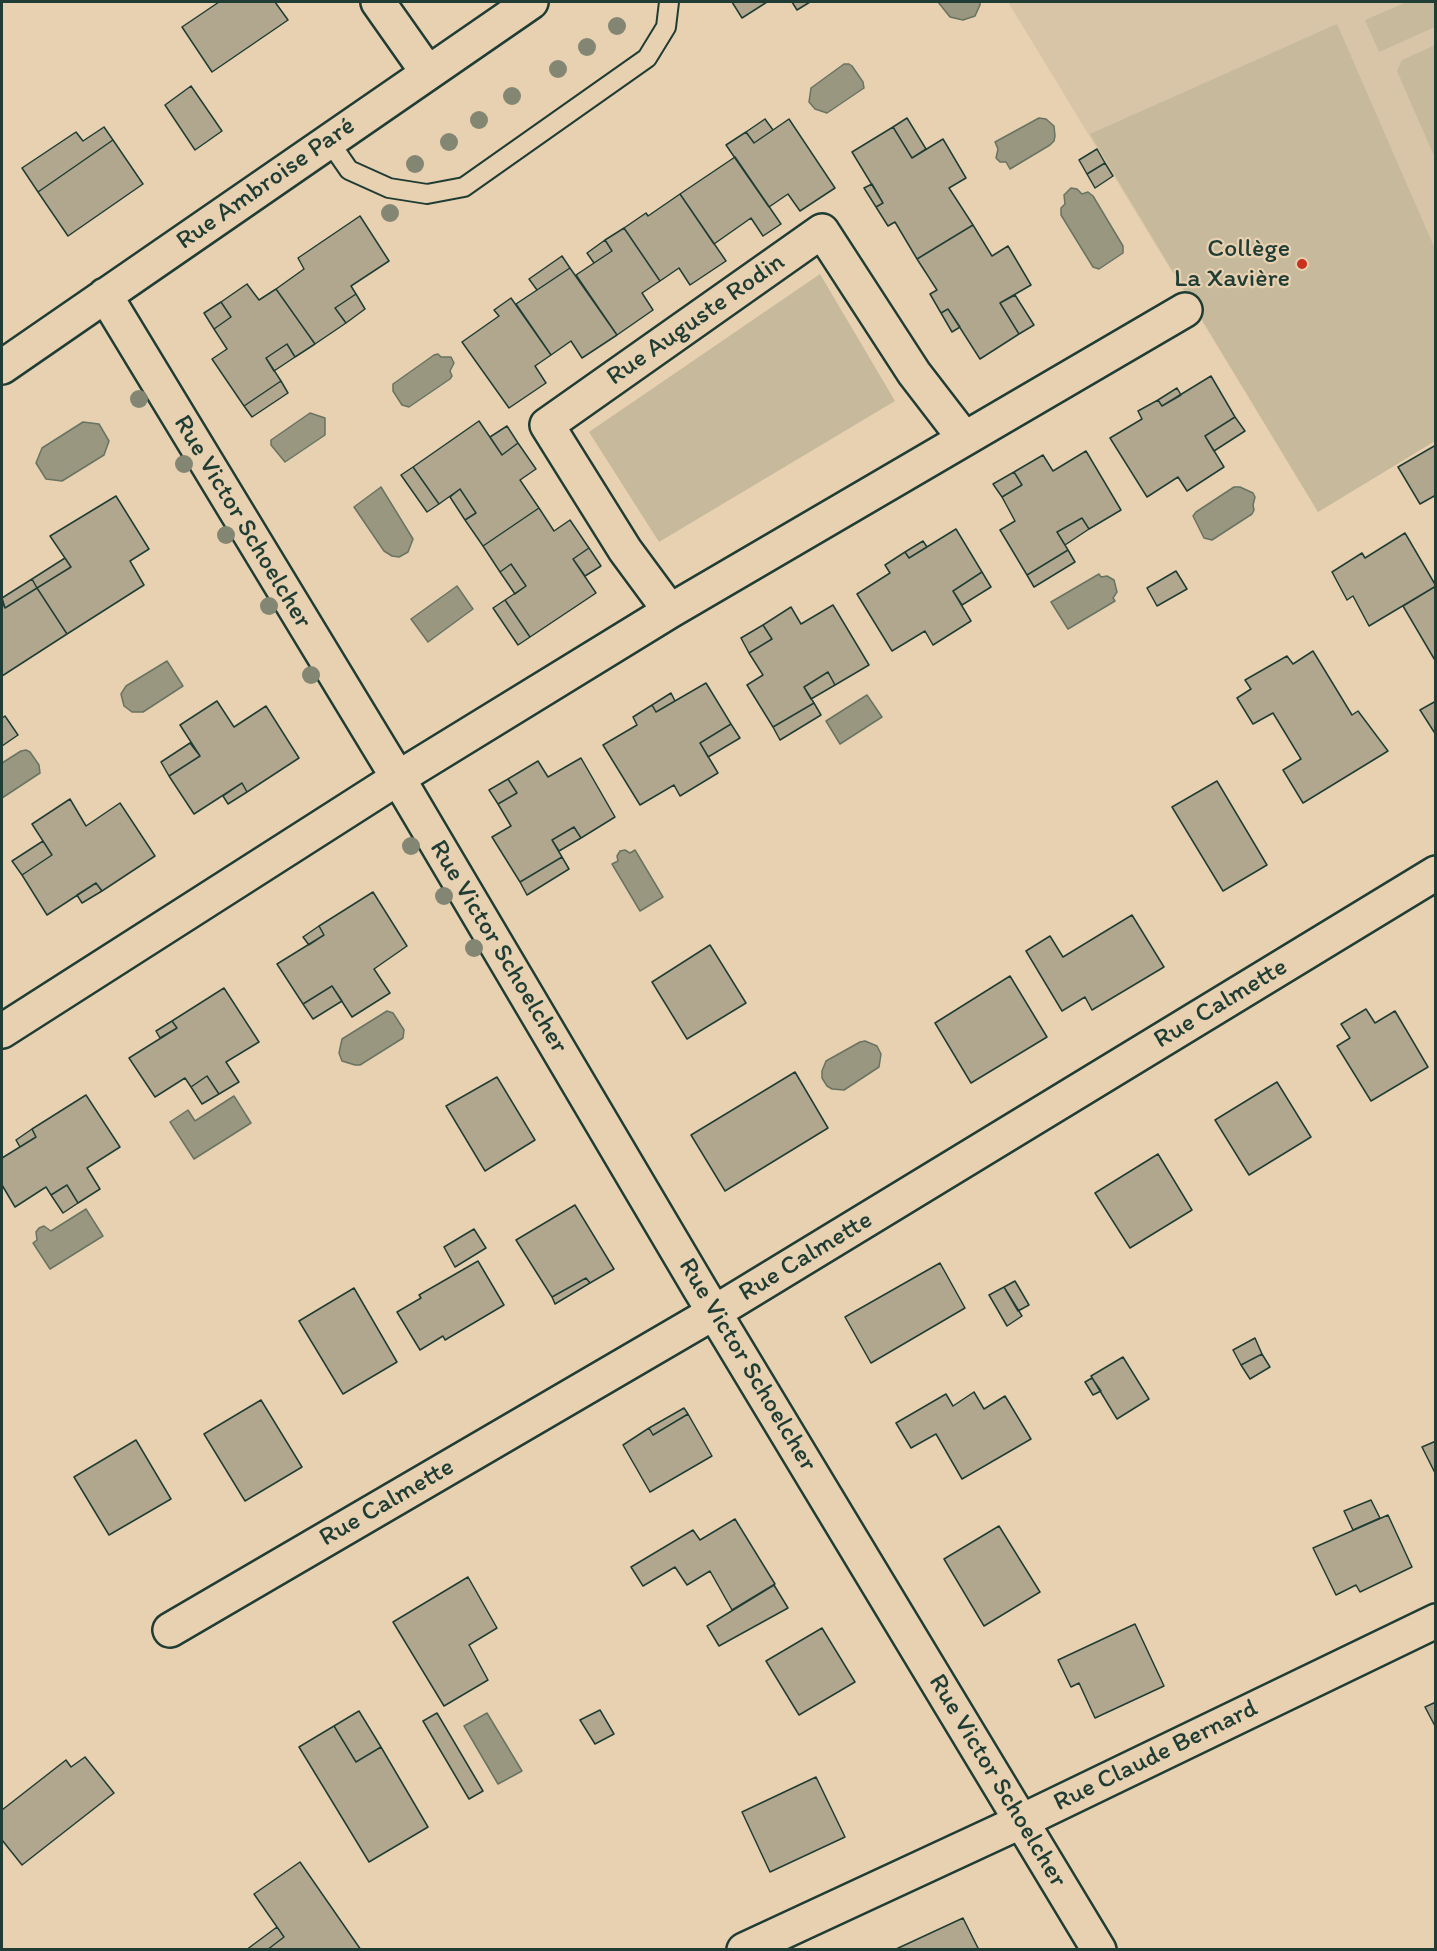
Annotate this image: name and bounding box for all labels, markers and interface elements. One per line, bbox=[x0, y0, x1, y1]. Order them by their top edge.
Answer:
street label: Rue Ambroise Paré bbox=[171, 111, 361, 257]
place label: Collège La Xavière bbox=[1174, 233, 1290, 294]
street label: Rue Auguste Rodin bbox=[601, 247, 791, 393]
marker: Collège La Xavière bbox=[1295, 257, 1309, 271]
street label: Rue Victor Schoelcher bbox=[166, 410, 318, 634]
street label: Rue Victor Schoelcher bbox=[422, 835, 574, 1059]
street label: Rue Calmette bbox=[1149, 952, 1293, 1056]
street label: Rue Calmette bbox=[734, 1205, 878, 1309]
street label: Rue Victor Schoelcher bbox=[671, 1253, 823, 1477]
street label: Rue Calmette bbox=[314, 1452, 460, 1554]
street label: Rue Victor Schoelcher bbox=[921, 1669, 1073, 1893]
street label: Rue Claude Bernard bbox=[1049, 1693, 1263, 1819]

